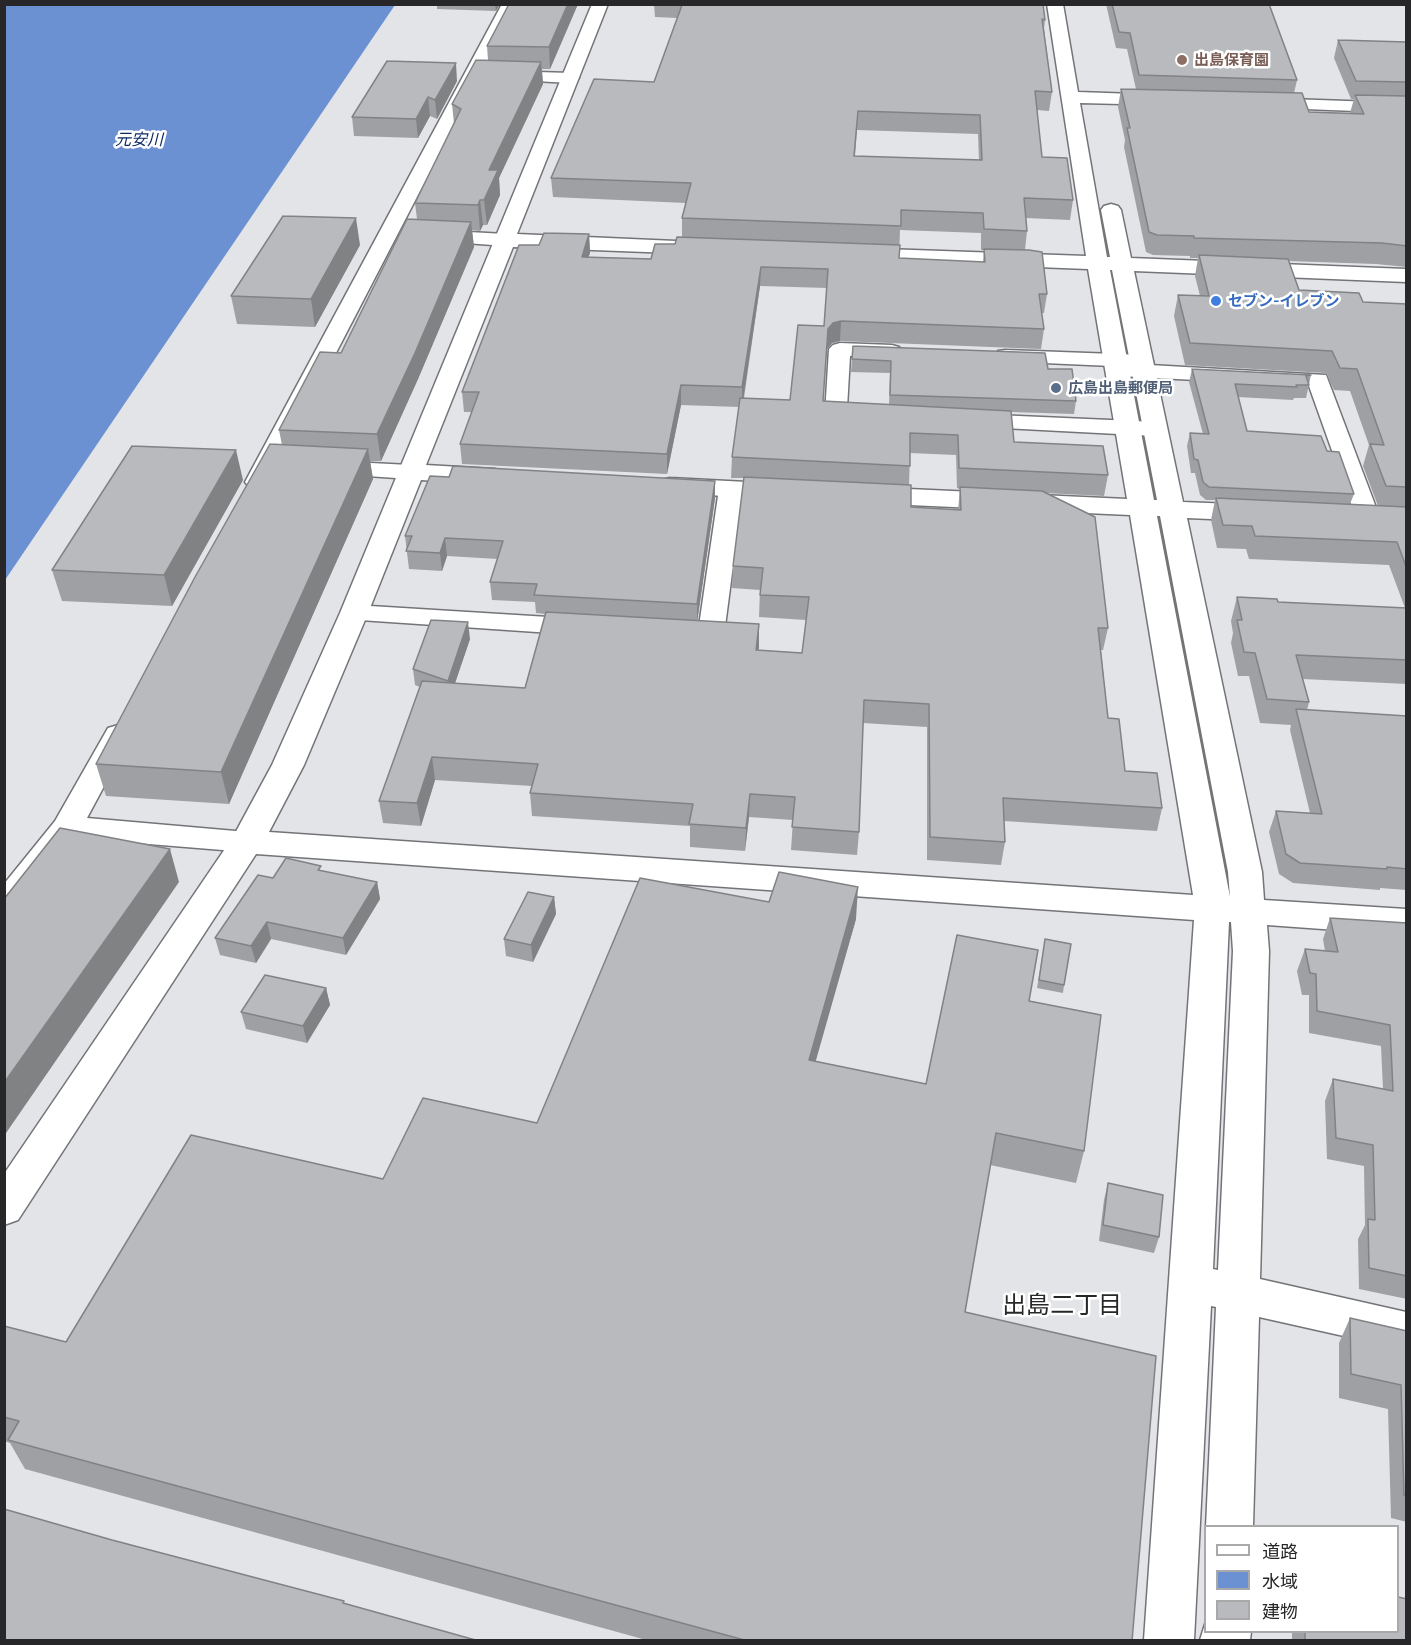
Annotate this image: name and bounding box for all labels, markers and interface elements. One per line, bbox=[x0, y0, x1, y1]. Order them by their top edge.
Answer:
place label: 出島保育園 bbox=[1194, 51, 1269, 69]
marker: 出島保育園 bbox=[1175, 53, 1189, 67]
water label: 元安川 bbox=[115, 130, 163, 150]
place label: セブン-イレブン bbox=[1228, 292, 1340, 310]
marker: セブン-イレブン bbox=[1209, 294, 1223, 308]
place label: 広島出島郵便局 bbox=[1068, 379, 1173, 397]
marker: 広島出島郵便局 bbox=[1049, 381, 1063, 395]
district label: 出島二丁目 bbox=[1002, 1292, 1122, 1320]
legend bbox=[1204, 1525, 1399, 1633]
text: 道路 bbox=[1262, 1540, 1298, 1563]
text: 水域 bbox=[1262, 1570, 1298, 1593]
text: 建物 bbox=[1262, 1600, 1298, 1623]

